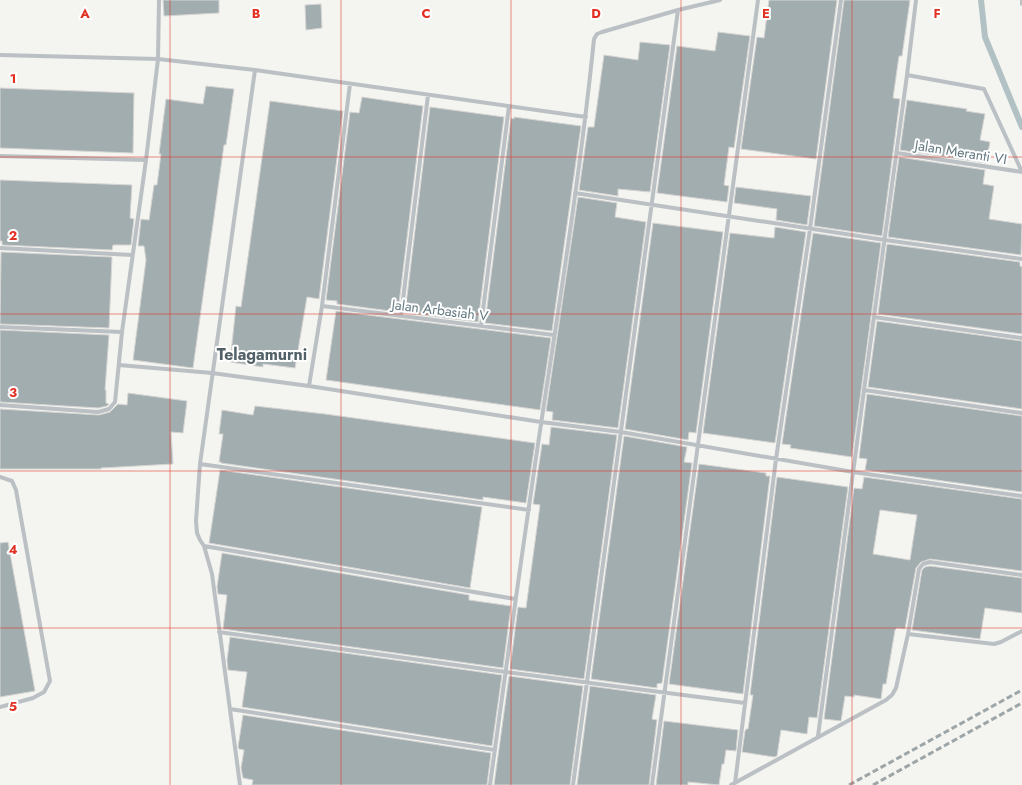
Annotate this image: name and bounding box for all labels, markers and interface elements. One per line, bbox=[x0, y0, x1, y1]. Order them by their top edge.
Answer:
text: A bbox=[79, 4, 90, 23]
text: B bbox=[252, 4, 261, 23]
text: C bbox=[421, 4, 431, 23]
text: D bbox=[591, 4, 601, 23]
text: E bbox=[762, 4, 770, 23]
text: F bbox=[933, 4, 941, 23]
text: 1 bbox=[10, 69, 16, 88]
street label: Jalan Meranti VI bbox=[912, 135, 1008, 169]
text: 2 bbox=[9, 226, 17, 245]
street label: Jalan Arbasiah V bbox=[389, 294, 490, 326]
district label: Telagamurni bbox=[217, 343, 307, 366]
text: 3 bbox=[9, 383, 17, 402]
text: 4 bbox=[8, 540, 18, 559]
text: 5 bbox=[9, 697, 17, 716]

